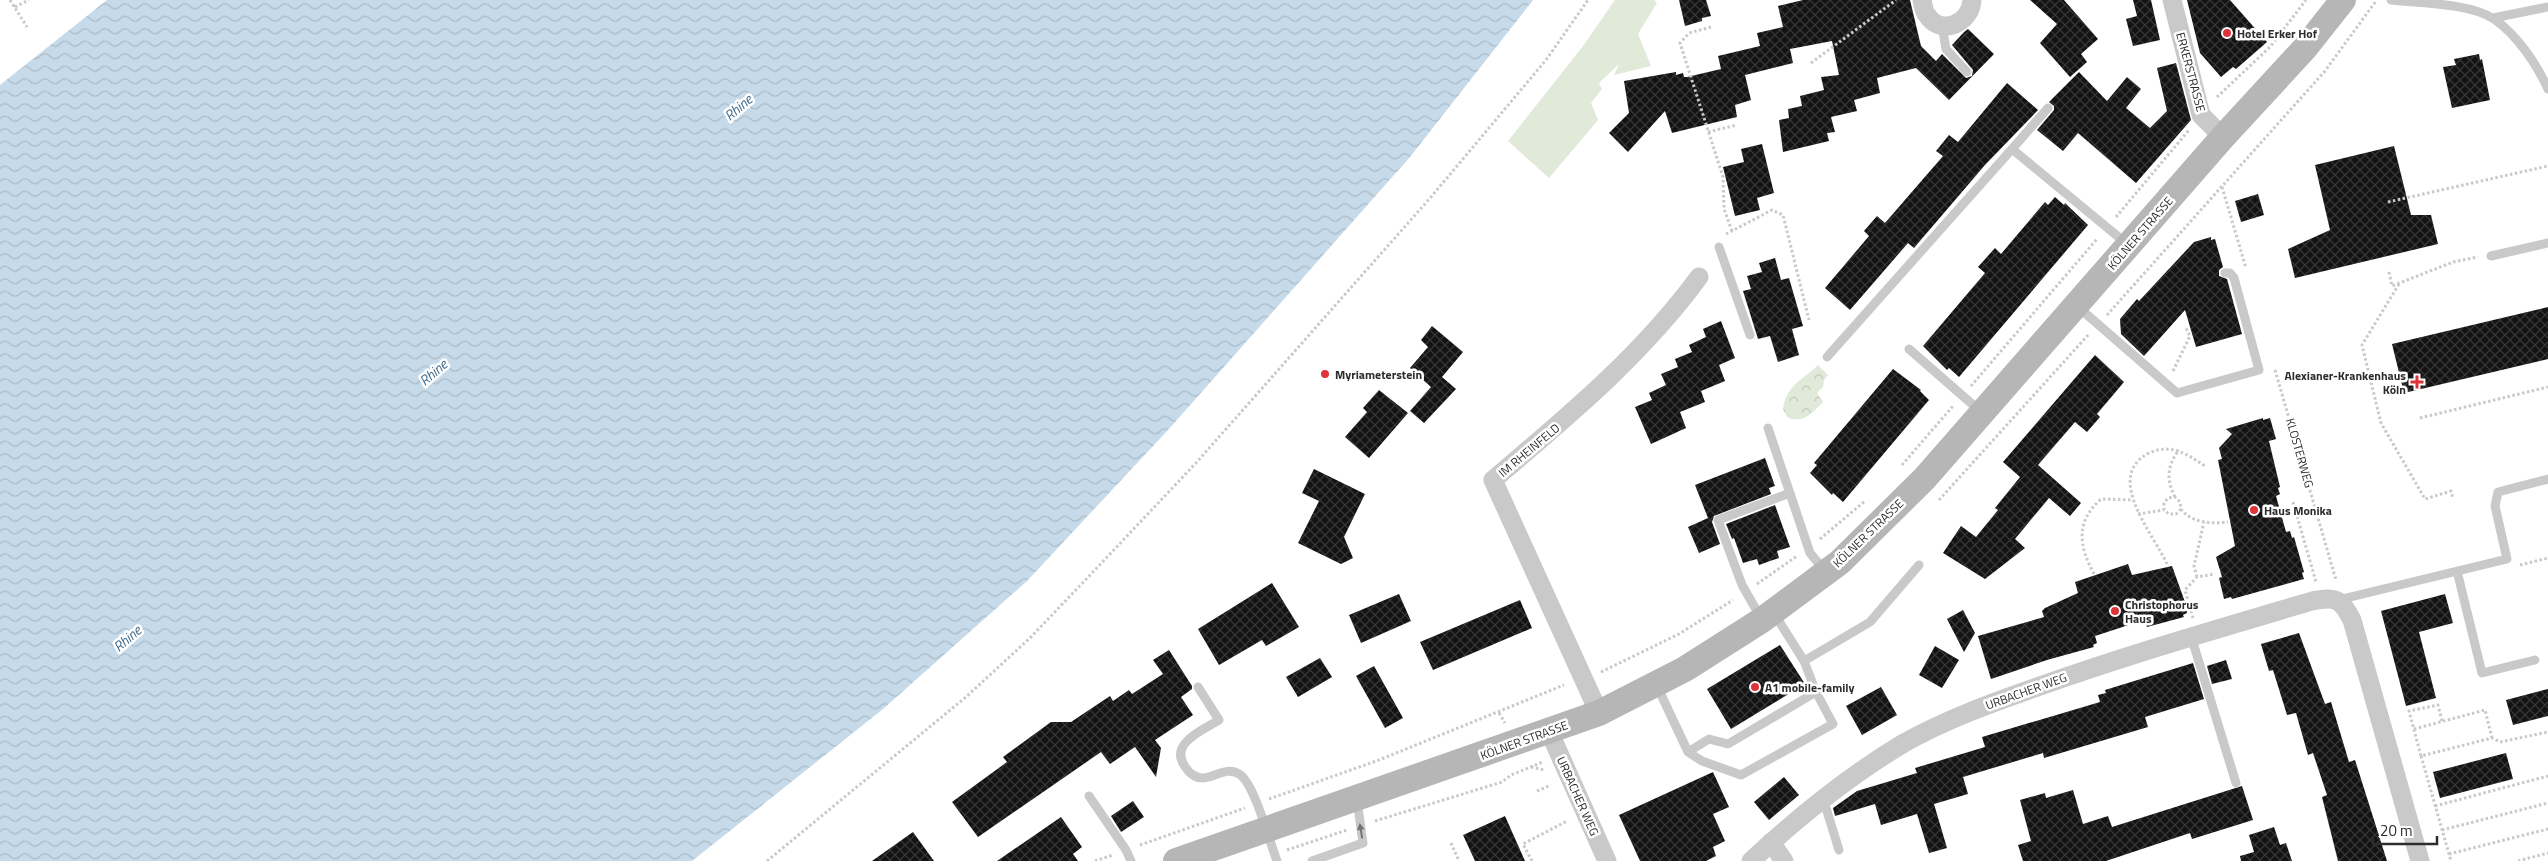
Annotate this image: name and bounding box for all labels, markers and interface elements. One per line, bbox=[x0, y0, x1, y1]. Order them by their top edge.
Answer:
place label: Hotel Erker Hof bbox=[2237, 24, 2318, 43]
marker: Hotel Erker Hof bbox=[2221, 27, 2233, 39]
street label: ERKERSTRASSE bbox=[2171, 30, 2211, 114]
water label: Rhine bbox=[719, 88, 758, 125]
street label: KÖLNER STRASSE bbox=[2103, 192, 2178, 274]
water label: Rhine bbox=[414, 353, 453, 390]
place label: Myriameterstein bbox=[1335, 365, 1422, 384]
place label: Alexianer-Krankenhaus Köln bbox=[2285, 366, 2406, 399]
marker: Myriameterstein bbox=[1319, 368, 1331, 380]
marker: Alexianer-Krankenhaus Köln bbox=[2410, 375, 2424, 389]
street label: KLOSTERWEG bbox=[2281, 416, 2319, 490]
street label: IM RHEINFELD bbox=[1494, 418, 1564, 481]
street label: KÖLNER STRASSE bbox=[1828, 494, 1908, 572]
place label: Haus Monika bbox=[2264, 501, 2332, 520]
marker: Haus Monika bbox=[2248, 504, 2260, 516]
place label: Christophorus Haus bbox=[2125, 595, 2199, 628]
marker: Christophorus Haus bbox=[2109, 605, 2121, 617]
water label: Rhine bbox=[108, 619, 147, 656]
street label: URBACHER WEG bbox=[1983, 667, 2069, 715]
place label: A1 mobile-family bbox=[1765, 678, 1855, 697]
marker: A1 mobile-family bbox=[1749, 681, 1761, 693]
street label: KÖLNER STRASSE bbox=[1478, 715, 1571, 765]
street label: URBACHER WEG bbox=[1552, 753, 1604, 839]
scale bar bbox=[2373, 814, 2437, 846]
text: 20 m bbox=[2380, 819, 2413, 842]
one-way arrow bbox=[1357, 823, 1365, 839]

